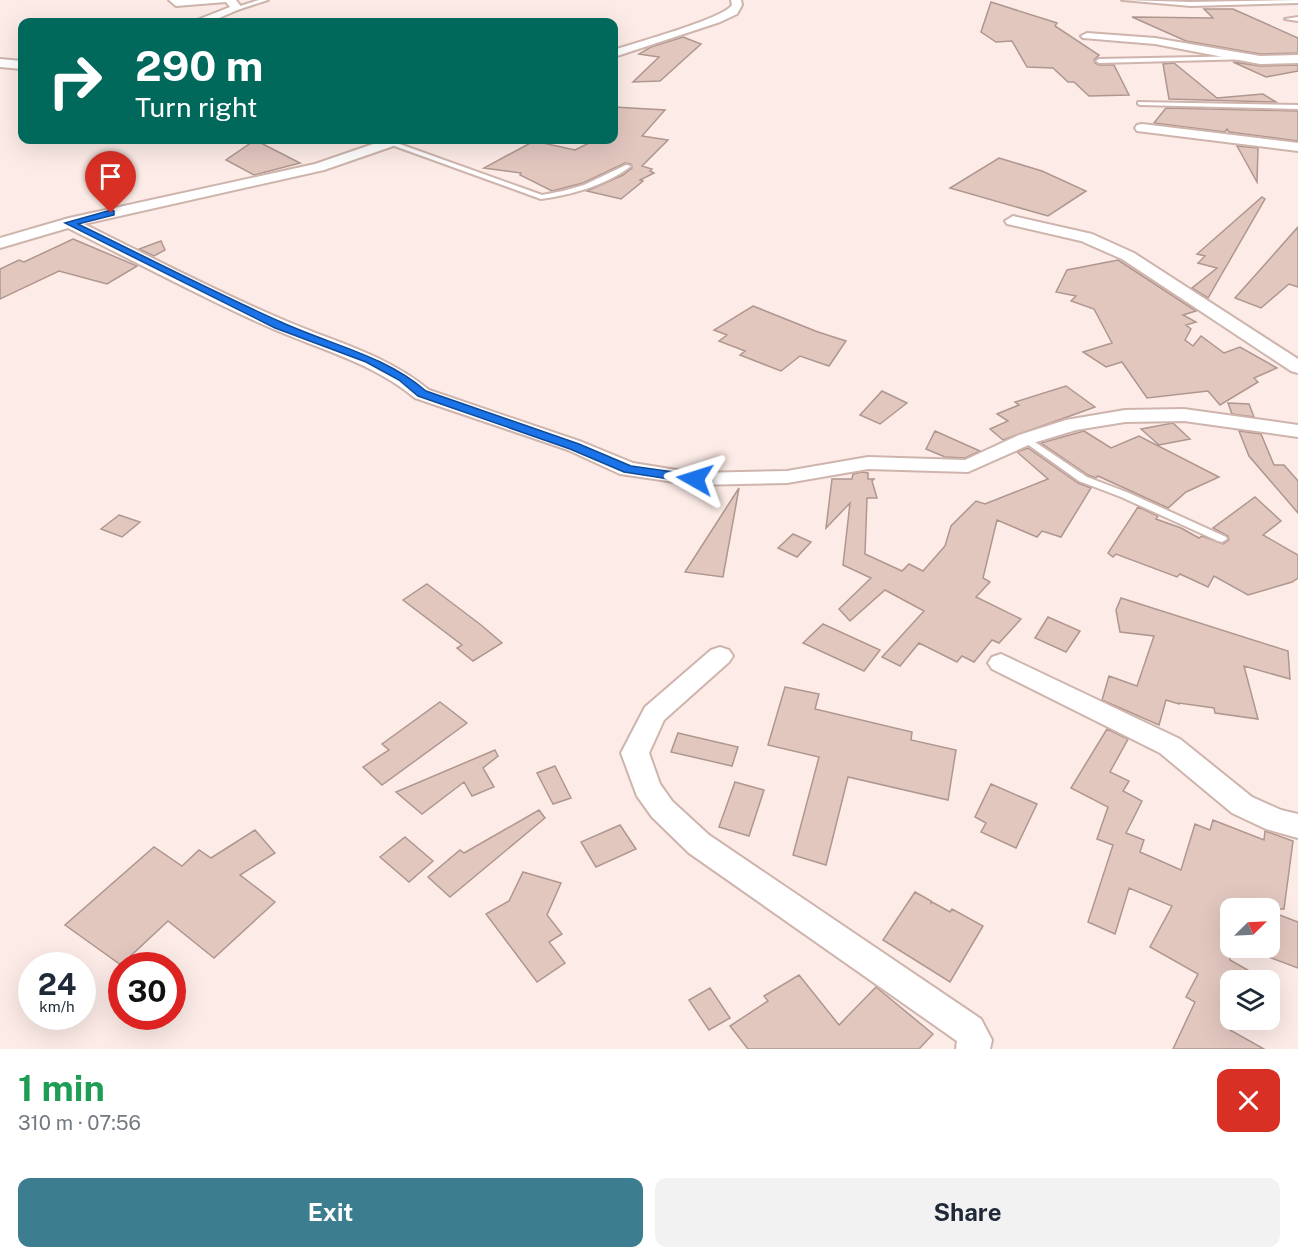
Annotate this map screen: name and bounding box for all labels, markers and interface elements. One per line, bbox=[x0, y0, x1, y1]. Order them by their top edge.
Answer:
text: 290 m bbox=[135, 41, 263, 90]
icon: right bbox=[36, 42, 114, 120]
text: Turn right bbox=[135, 91, 258, 123]
pin bbox=[85, 151, 136, 213]
icon: arrive bbox=[94, 160, 127, 193]
position arrow bbox=[663, 447, 727, 511]
north arrow bbox=[1220, 898, 1280, 958]
map controls bbox=[1220, 898, 1280, 1030]
speed limit sign: 30 bbox=[108, 952, 186, 1030]
text: 24 bbox=[38, 966, 76, 1002]
button: layers bbox=[1220, 970, 1280, 1030]
text: km/h bbox=[39, 998, 75, 1015]
text: 1 min bbox=[18, 1067, 105, 1109]
button: close bbox=[1217, 1069, 1280, 1132]
text: 310 m · 07:56 bbox=[18, 1111, 141, 1135]
button: Exit bbox=[18, 1178, 643, 1247]
button: Share bbox=[655, 1178, 1280, 1247]

